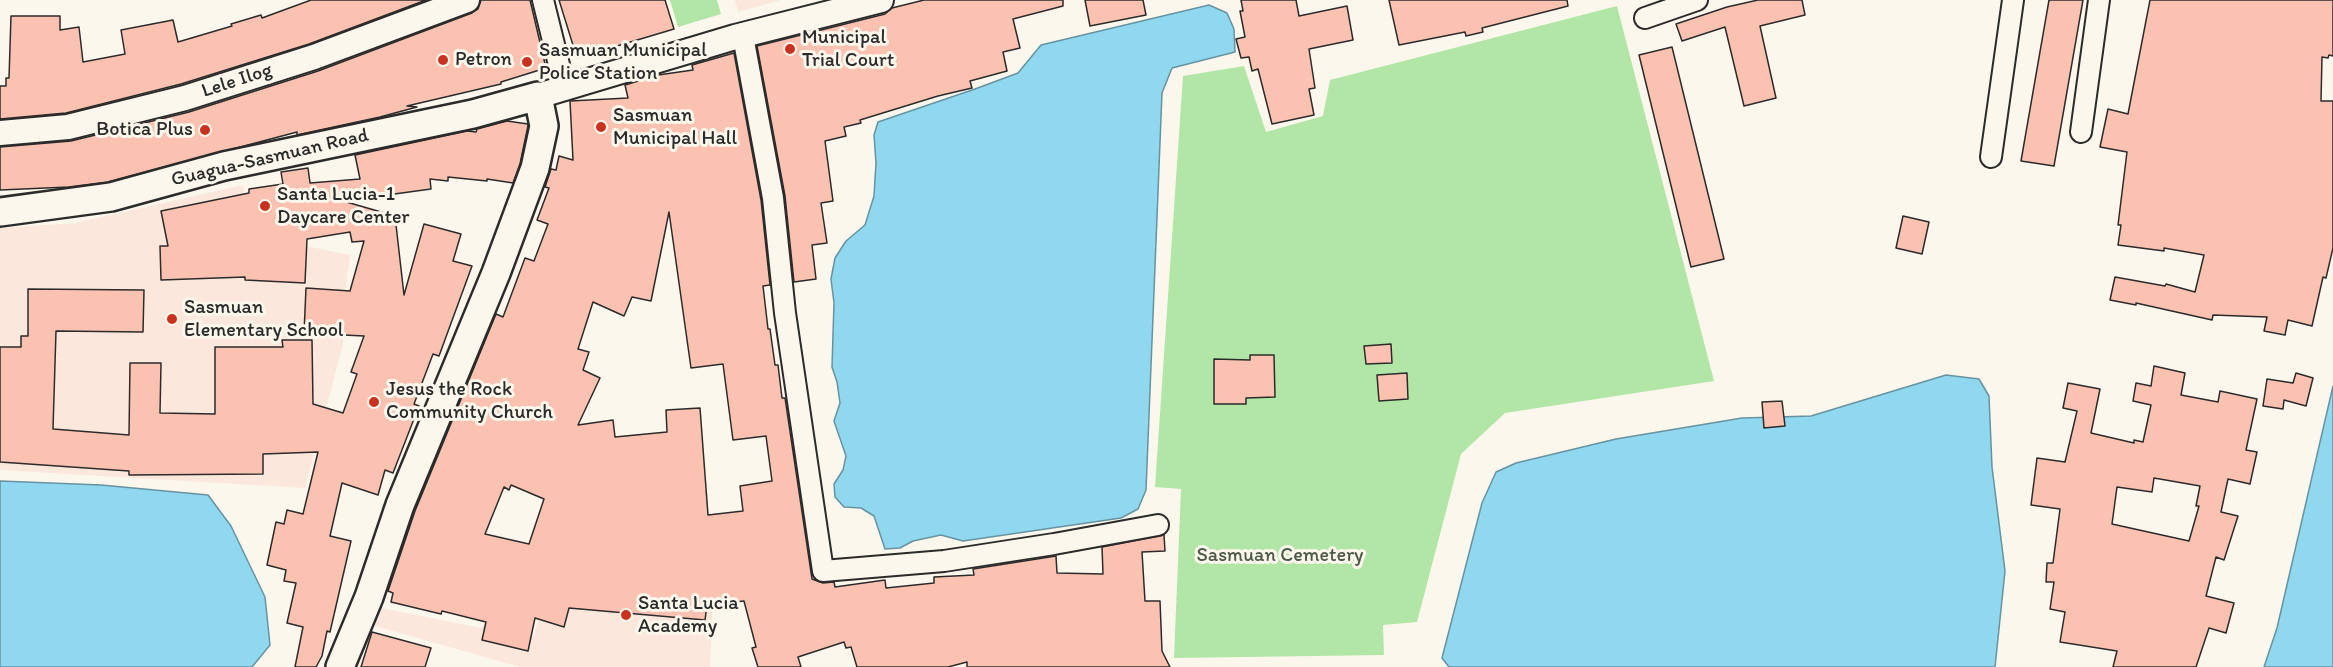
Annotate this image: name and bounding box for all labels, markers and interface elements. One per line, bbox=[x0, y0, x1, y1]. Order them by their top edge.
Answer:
place label: Municipal Trial Court bbox=[802, 26, 894, 73]
place label: Sasmuan Municipal Police Station bbox=[539, 39, 707, 86]
marker: Municipal Trial Court bbox=[783, 42, 797, 56]
place label: Petron bbox=[455, 48, 512, 72]
marker: Petron bbox=[436, 53, 450, 67]
marker: Sasmuan Municipal Police Station bbox=[520, 55, 534, 69]
street label: Lele Ilog bbox=[199, 58, 275, 104]
place label: Sasmuan Municipal Hall bbox=[613, 104, 737, 151]
place label: Botica Plus bbox=[96, 118, 193, 142]
marker: Sasmuan Municipal Hall bbox=[594, 120, 608, 134]
marker: Botica Plus bbox=[198, 123, 212, 137]
street label: Guagua-Sasmuan Road bbox=[169, 124, 371, 192]
place label: Santa Lucia-1 Daycare Center bbox=[277, 183, 409, 230]
marker: Santa Lucia-1 Daycare Center bbox=[258, 199, 272, 213]
place label: Sasmuan Elementary School bbox=[184, 296, 343, 343]
marker: Sasmuan Elementary School bbox=[165, 312, 179, 326]
place label: Jesus the Rock Community Church bbox=[386, 378, 553, 425]
marker: Jesus the Rock Community Church bbox=[367, 395, 381, 409]
park label: Sasmuan Cemetery bbox=[1197, 544, 1363, 568]
place label: Santa Lucia Academy bbox=[638, 592, 739, 639]
marker: Santa Lucia Academy bbox=[619, 608, 633, 622]

